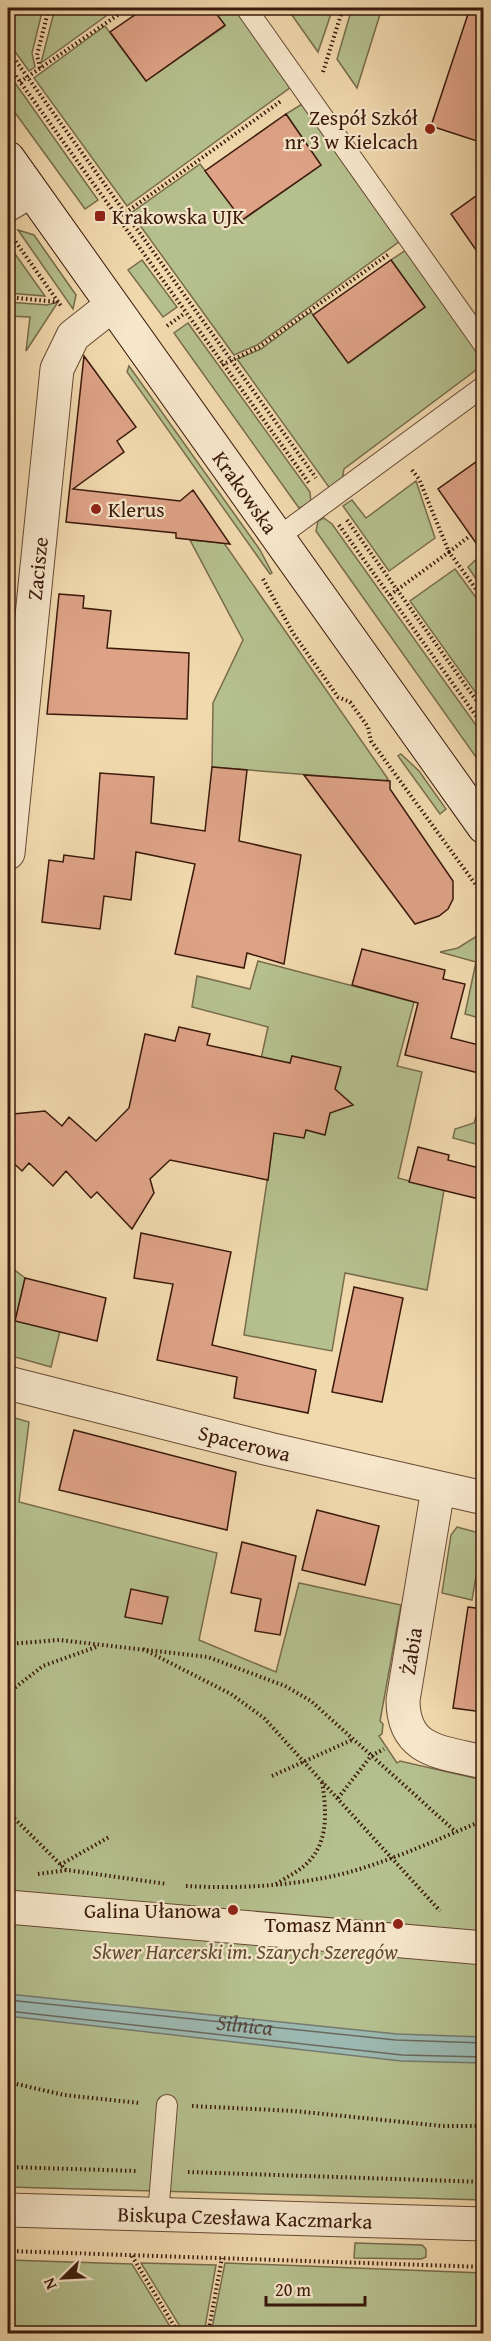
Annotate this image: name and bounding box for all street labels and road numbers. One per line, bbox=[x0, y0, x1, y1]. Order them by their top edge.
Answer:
street label: Krakowska bbox=[205, 444, 286, 540]
street label: Zacisze bbox=[18, 535, 55, 602]
street label: Spacerowa bbox=[195, 1416, 294, 1469]
street label: Żabia bbox=[392, 1625, 430, 1677]
street label: Biskupa Czesława Kaczmarka bbox=[117, 2198, 373, 2236]

